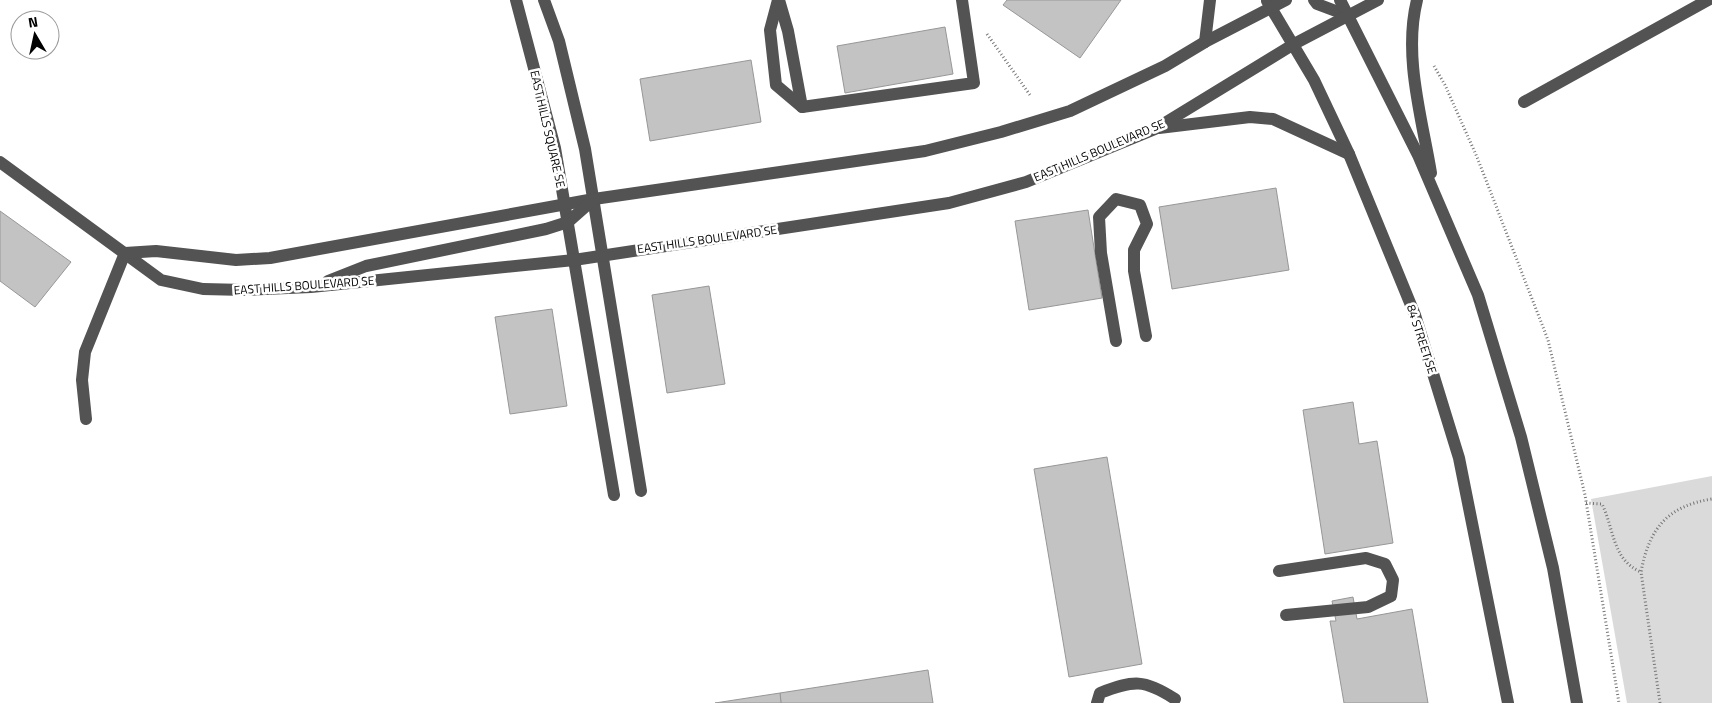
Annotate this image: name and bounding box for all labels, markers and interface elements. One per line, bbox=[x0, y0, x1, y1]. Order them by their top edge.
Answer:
north arrow bbox=[10, 10, 60, 60]
text: N bbox=[26, 11, 39, 33]
street label: EAST HILLS SQUARE SE bbox=[525, 68, 571, 190]
street label: EAST HILLS BOULEVARD SE bbox=[1030, 114, 1168, 186]
street label: EAST HILLS BOULEVARD SE bbox=[636, 220, 778, 258]
street label: EAST HILLS BOULEVARD SE bbox=[233, 271, 375, 299]
street label: 84 STREET SE bbox=[1402, 302, 1442, 376]

